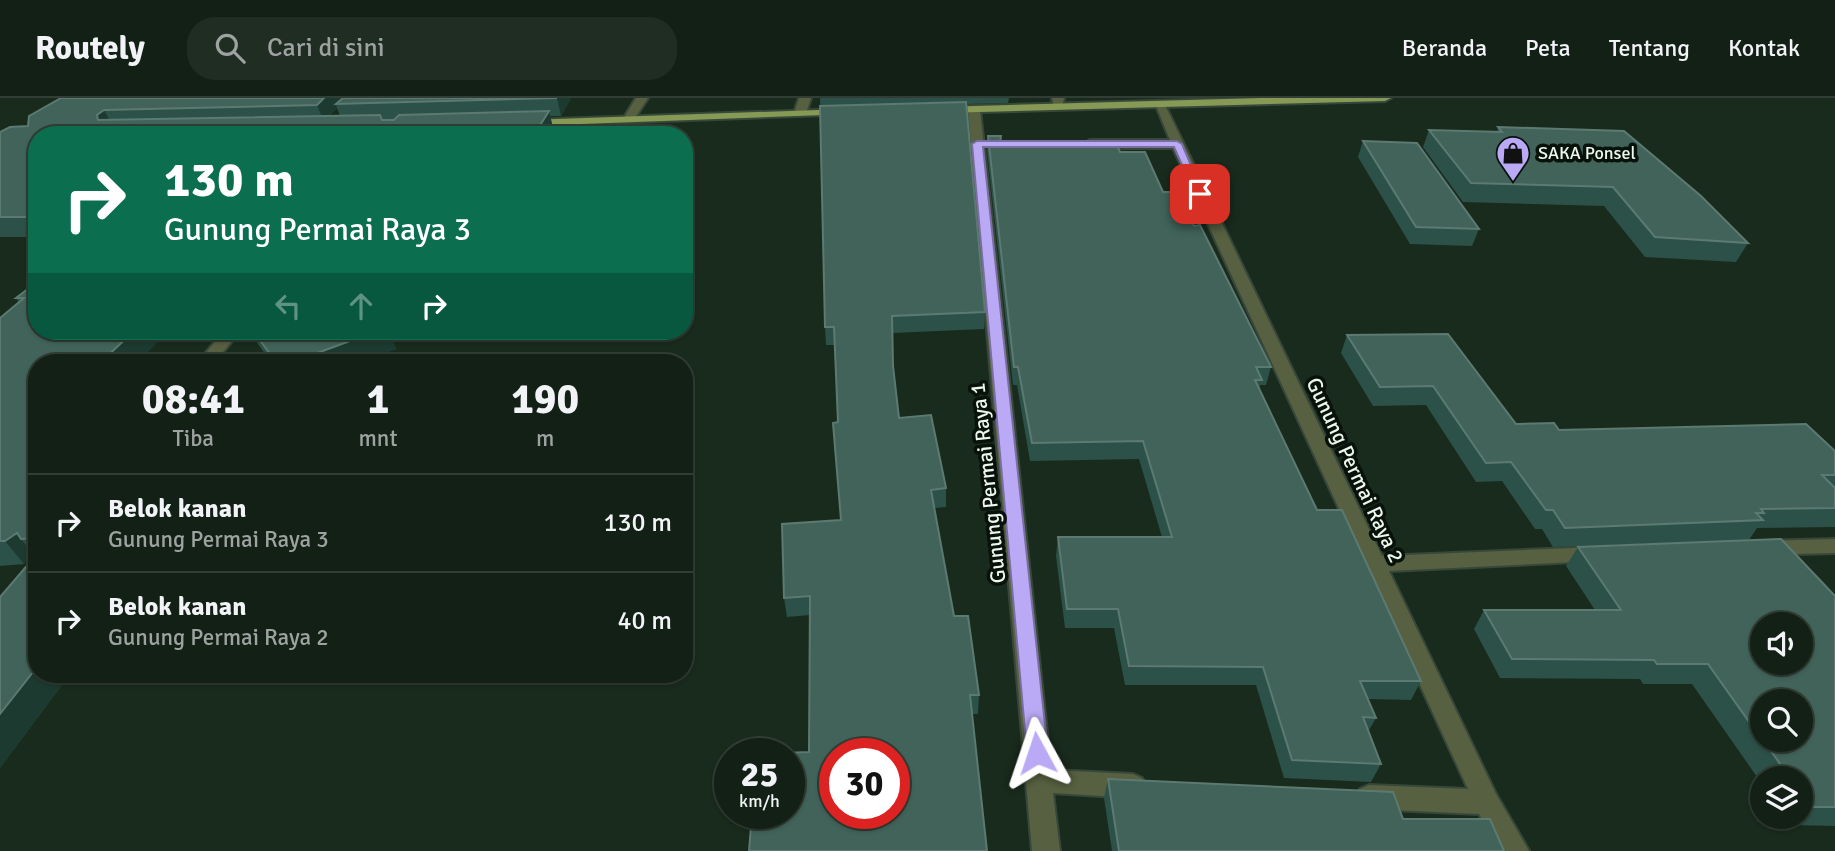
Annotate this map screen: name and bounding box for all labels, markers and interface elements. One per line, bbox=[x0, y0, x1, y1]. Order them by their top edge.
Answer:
search box bbox=[187, 17, 677, 80]
text: Routely bbox=[35, 28, 145, 69]
icon: search bbox=[211, 29, 249, 67]
text: Cari di sini bbox=[267, 32, 385, 64]
text: Beranda bbox=[1402, 33, 1487, 63]
text: Peta bbox=[1525, 33, 1571, 63]
text: Tentang bbox=[1609, 33, 1690, 63]
text: Kontak bbox=[1728, 33, 1800, 63]
shop icon: SAKA Ponsel bbox=[1494, 134, 1532, 183]
place label: SAKA Ponsel bbox=[1538, 142, 1636, 164]
text: 130 m bbox=[164, 150, 294, 210]
icon: right bbox=[49, 154, 140, 245]
pin bbox=[1170, 164, 1230, 224]
icon: arrive bbox=[1181, 175, 1219, 213]
text: Gunung Permai Raya 3 bbox=[164, 210, 471, 249]
icon: left bbox=[269, 287, 307, 325]
icon: ahead bbox=[342, 287, 380, 325]
icon: right bbox=[415, 287, 453, 325]
street label: Gunung Permai Raya 2 bbox=[1301, 373, 1409, 567]
text: 08:41 bbox=[142, 374, 245, 425]
text: 1 bbox=[367, 374, 389, 425]
text: 190 bbox=[511, 374, 579, 425]
street label: Gunung Permai Raya 1 bbox=[965, 381, 1011, 585]
text: Tiba bbox=[173, 424, 214, 453]
text: mnt bbox=[359, 424, 397, 453]
text: m bbox=[536, 424, 554, 453]
text: Belok kanan bbox=[108, 493, 246, 525]
icon: right bbox=[49, 504, 87, 542]
text: 130 m bbox=[603, 507, 672, 539]
text: Gunung Permai Raya 3 bbox=[108, 525, 329, 554]
text: Belok kanan bbox=[108, 591, 246, 623]
icon: right bbox=[49, 602, 87, 640]
text: 40 m bbox=[617, 605, 672, 637]
map controls bbox=[1750, 612, 1813, 829]
button: sound bbox=[1750, 612, 1813, 675]
text: Gunung Permai Raya 2 bbox=[108, 623, 329, 652]
button: search bbox=[1750, 689, 1813, 752]
position arrow bbox=[1000, 716, 1074, 790]
speed limit sign: 30 bbox=[819, 738, 910, 829]
text: 25 bbox=[741, 753, 778, 796]
button: layers bbox=[1750, 766, 1813, 829]
text: km/h bbox=[739, 790, 780, 812]

